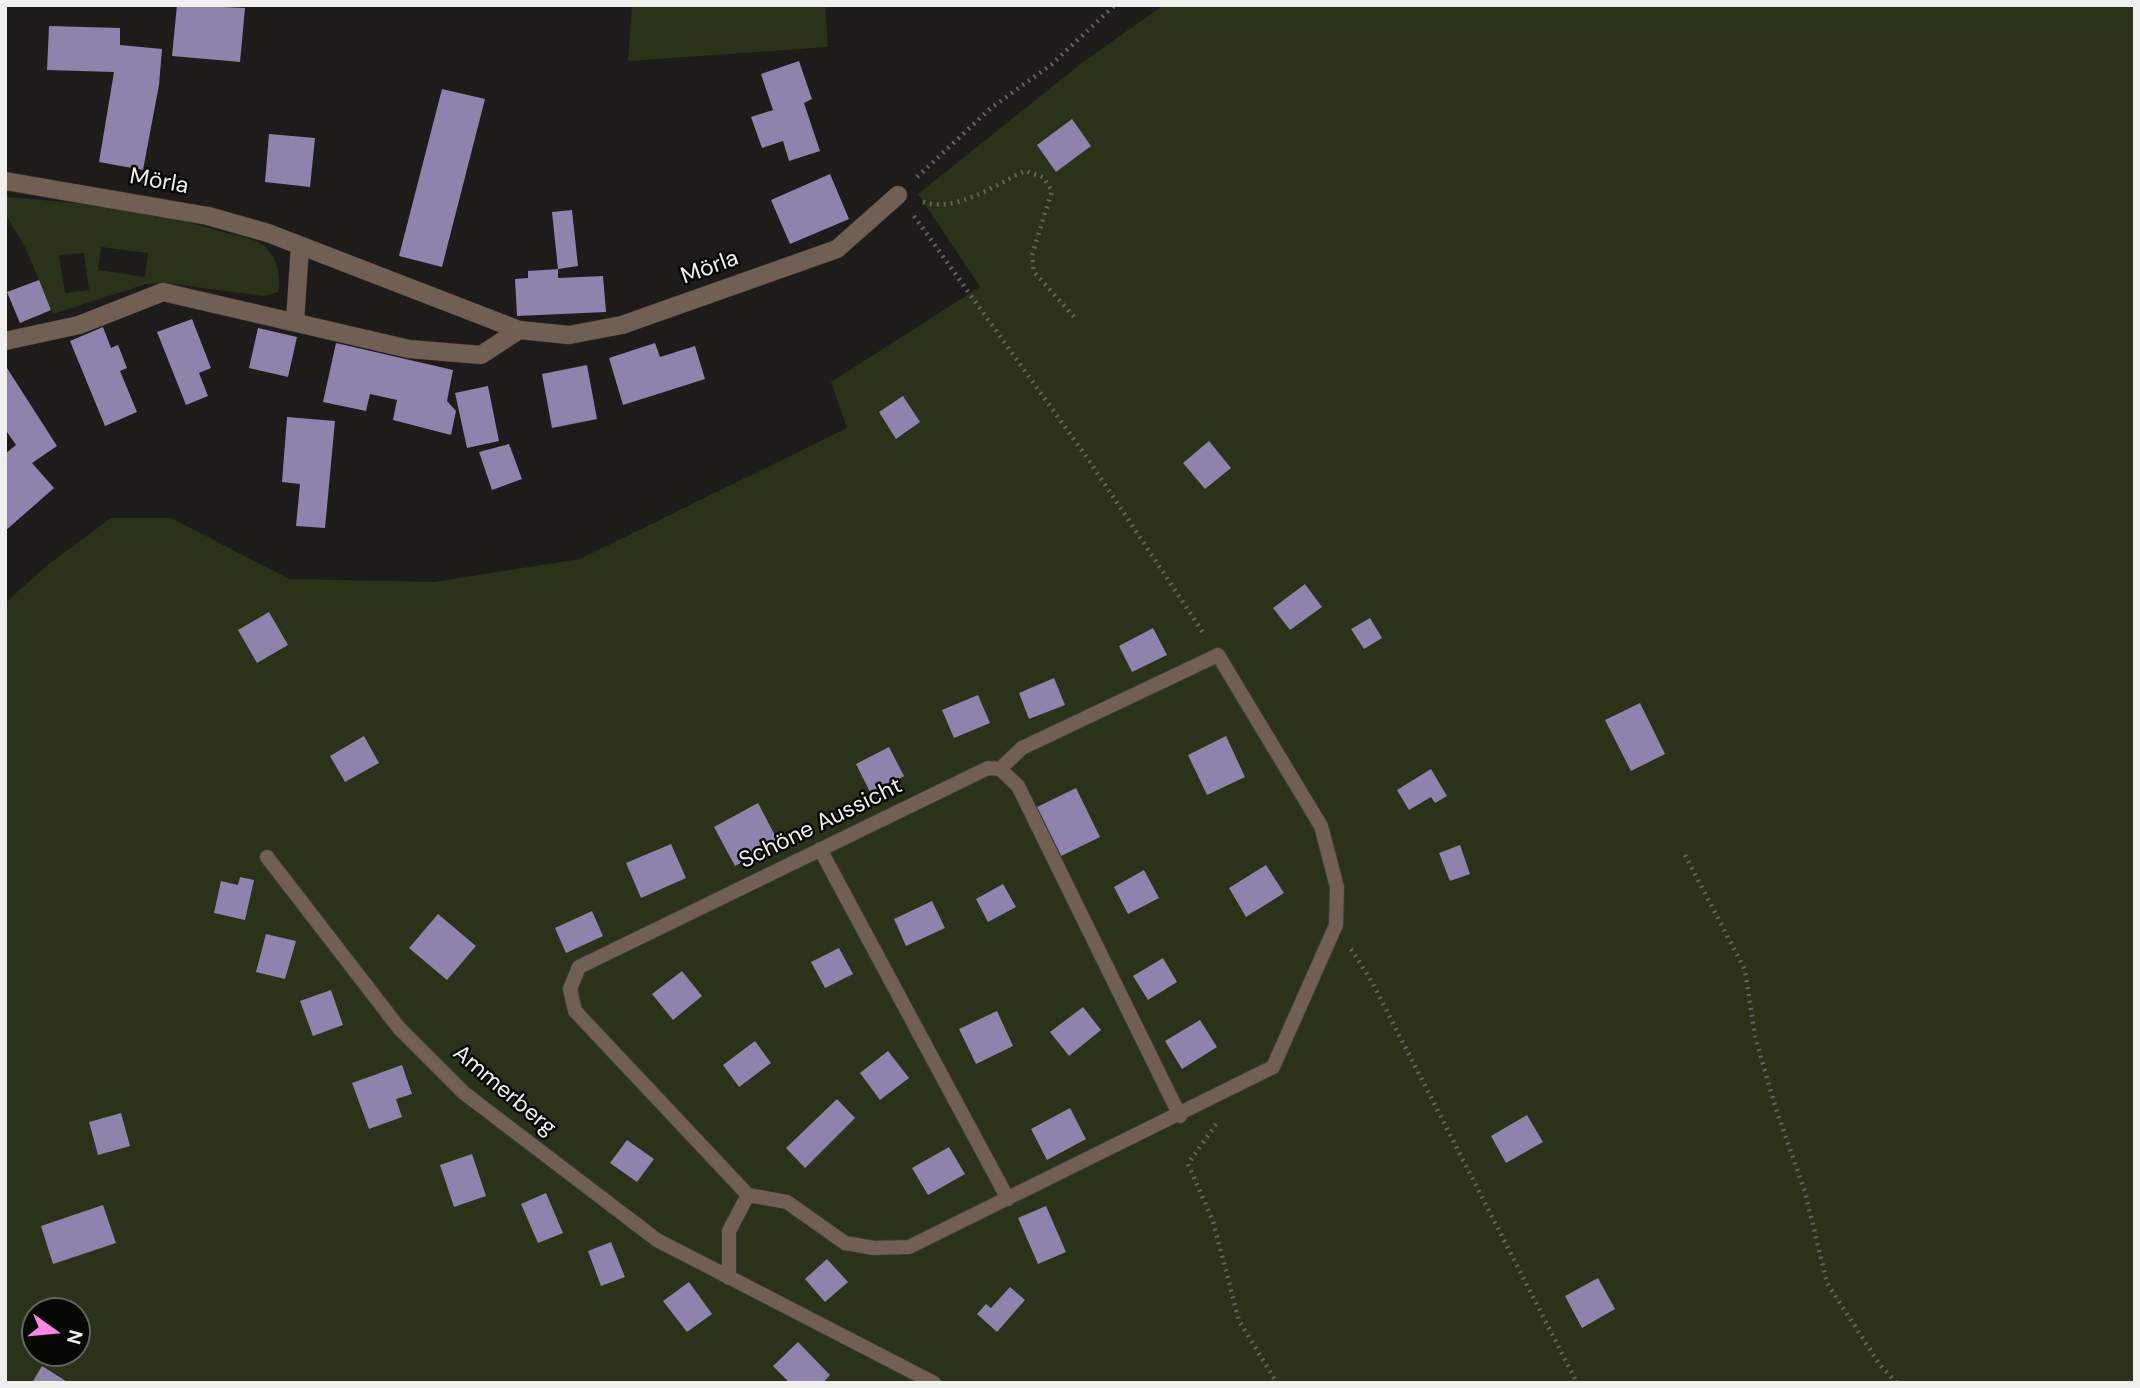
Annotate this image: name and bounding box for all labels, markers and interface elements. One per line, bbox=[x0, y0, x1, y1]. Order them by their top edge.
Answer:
street label: Mörla bbox=[127, 163, 191, 201]
street label: Mörla bbox=[677, 245, 743, 291]
street label: Schöne Aussicht bbox=[735, 773, 907, 875]
street label: Ammerberg bbox=[447, 1040, 561, 1142]
north arrow bbox=[21, 1297, 91, 1367]
text: N bbox=[61, 1327, 89, 1347]

